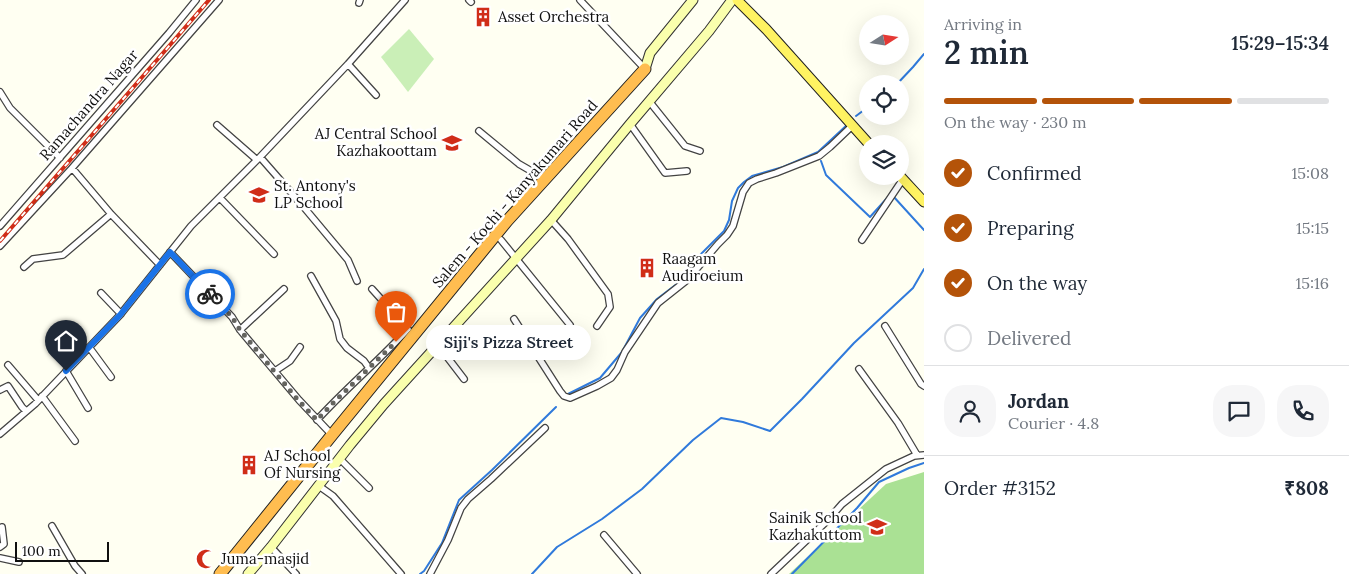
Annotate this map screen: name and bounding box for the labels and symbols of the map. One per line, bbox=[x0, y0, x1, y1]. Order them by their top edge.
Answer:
building icon: Asset Orchestra bbox=[472, 6, 494, 28]
place label: Asset Orchestra bbox=[497, 7, 610, 26]
north arrow bbox=[859, 15, 909, 65]
street label: Ramachandra Nagar bbox=[35, 45, 142, 164]
street label: Salem - Kochi - Kanyakumari Road bbox=[428, 96, 601, 291]
place label: AJ Central School Kazhakoottam bbox=[314, 124, 437, 160]
school or university icon: AJ Central School Kazhakoottam bbox=[441, 132, 463, 154]
place label: St. Antony's LP School bbox=[274, 176, 356, 212]
school or university icon: St. Antony's LP School bbox=[248, 184, 270, 206]
place label: Raagam Audiroeium bbox=[661, 249, 743, 285]
building icon: Raagam Audiroeium bbox=[636, 257, 658, 279]
courier bbox=[185, 269, 235, 319]
pin bbox=[375, 291, 417, 342]
pin bbox=[45, 320, 87, 371]
callout: Siji's Pizza Street bbox=[426, 324, 591, 360]
place label: AJ School Of Nursing bbox=[263, 446, 341, 482]
building icon: AJ School Of Nursing bbox=[238, 454, 260, 476]
place label: Sainik School Kazhakuttom bbox=[769, 508, 862, 544]
school or university icon: Sainik School Kazhakuttom bbox=[866, 516, 888, 538]
scale bar bbox=[15, 539, 109, 562]
mosque icon: Juma-masjid bbox=[195, 548, 217, 570]
place label: Juma-masjid bbox=[220, 549, 309, 568]

